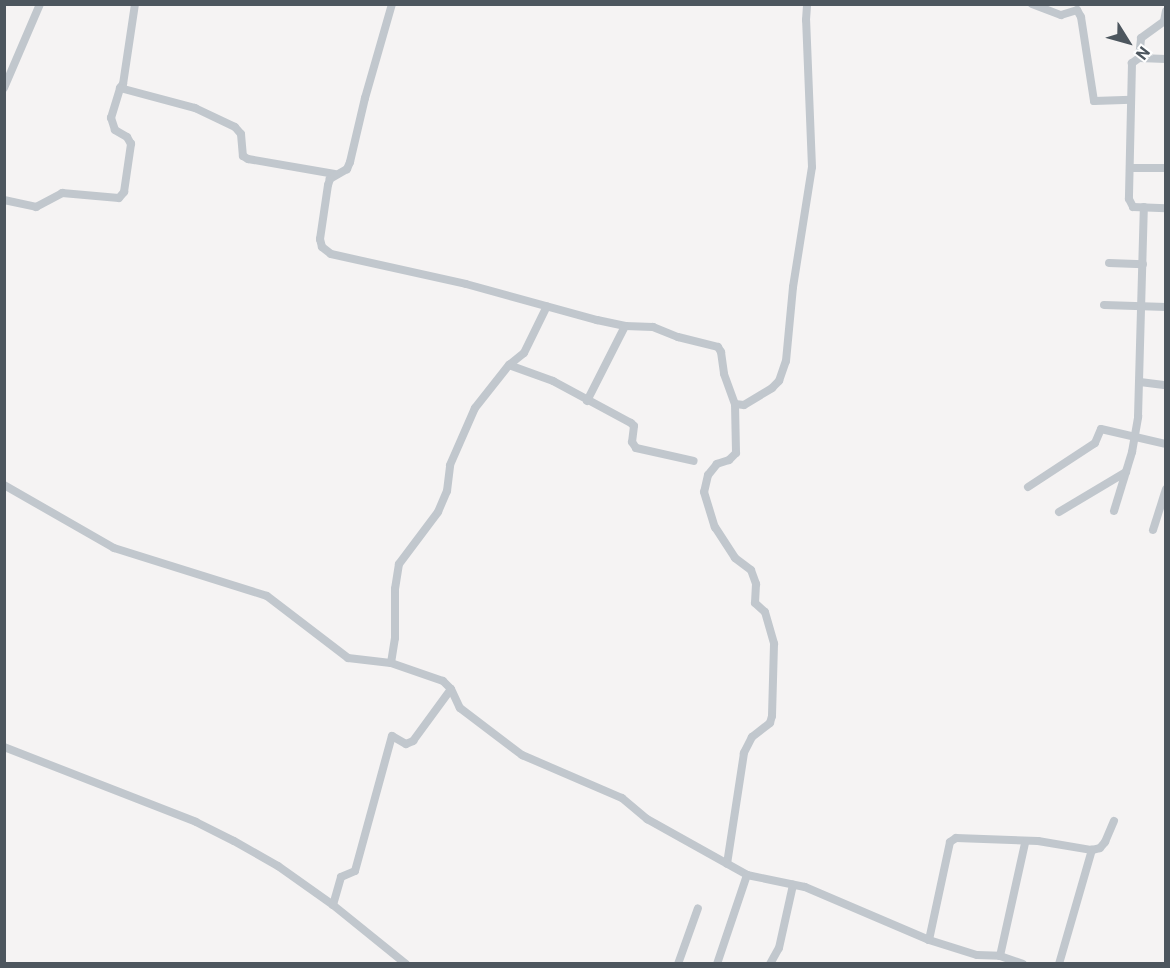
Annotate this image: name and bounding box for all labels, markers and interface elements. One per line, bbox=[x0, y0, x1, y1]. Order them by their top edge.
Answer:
north arrow bbox=[1098, 12, 1158, 72]
text: N bbox=[1132, 43, 1154, 63]

